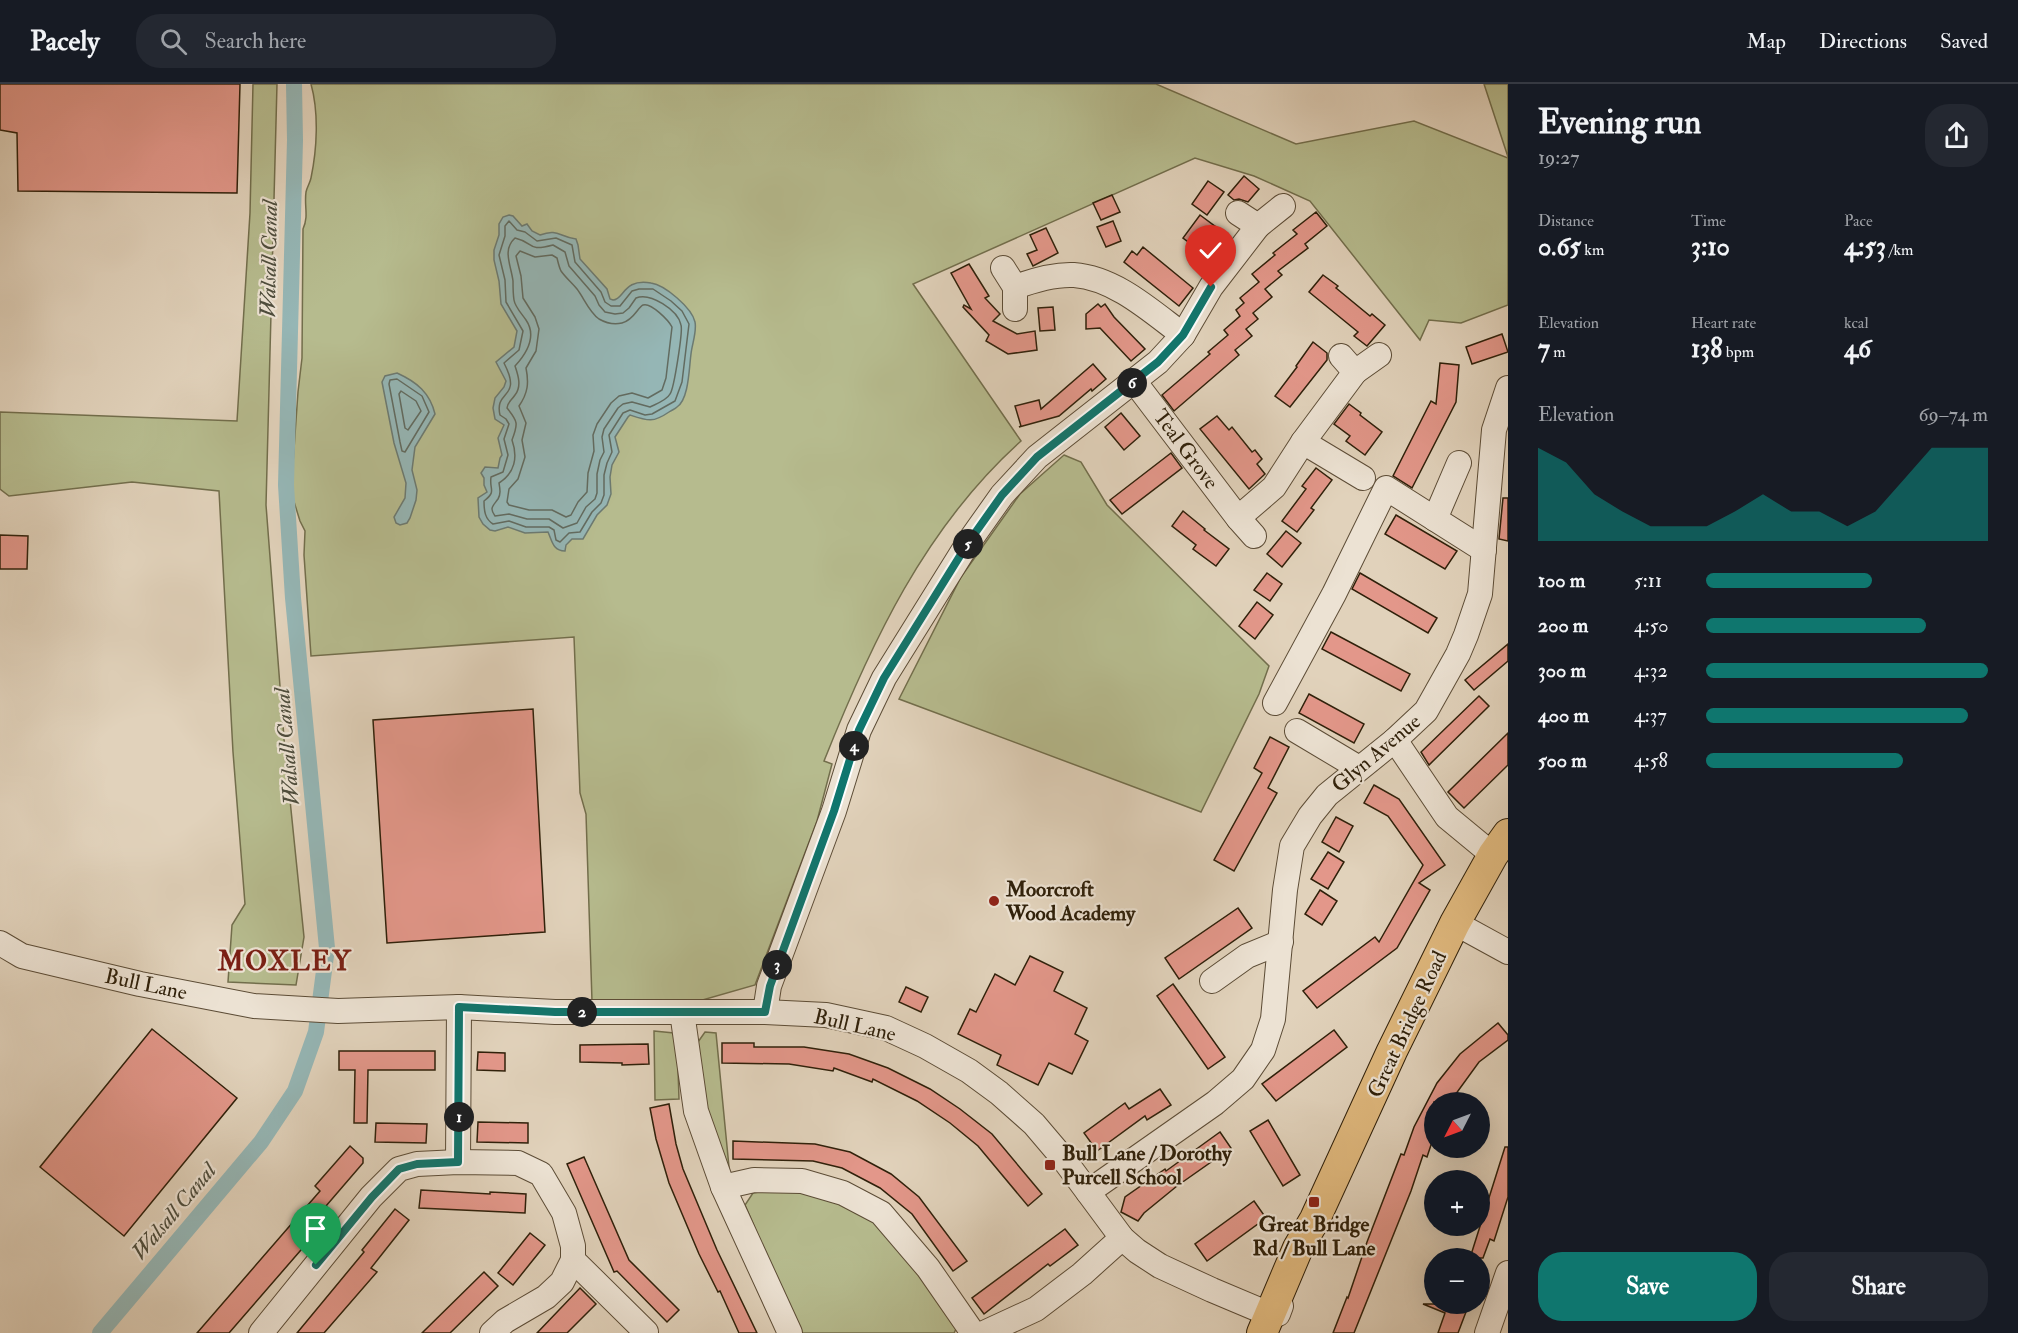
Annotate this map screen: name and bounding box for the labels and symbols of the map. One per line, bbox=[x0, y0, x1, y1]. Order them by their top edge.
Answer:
water label: Walsall Canal bbox=[254, 198, 284, 318]
pin bbox=[1185, 225, 1236, 287]
pin: 6 bbox=[1117, 368, 1147, 398]
street label: Teal Grove bbox=[1147, 404, 1225, 495]
pin: 5 bbox=[953, 529, 983, 559]
water label: Walsall Canal bbox=[268, 685, 306, 807]
street label: Glyn Avenue bbox=[1326, 708, 1427, 799]
pin: 4 bbox=[839, 731, 869, 761]
place label: Moorcroft Wood Academy bbox=[1005, 876, 1136, 927]
marker: Moorcroft Wood Academy bbox=[987, 894, 1001, 908]
district label: MOXLEY bbox=[217, 945, 352, 978]
street label: Great Bridge Road bbox=[1362, 946, 1454, 1102]
pin: 3 bbox=[762, 950, 792, 980]
street label: Bull Lane bbox=[102, 963, 190, 1006]
pin: 2 bbox=[567, 997, 597, 1027]
street label: Bull Lane bbox=[811, 1003, 899, 1048]
north arrow bbox=[1424, 1092, 1490, 1158]
pin: 1 bbox=[444, 1102, 474, 1132]
place label: Bull Lane / Dorothy Purcell School bbox=[1062, 1140, 1232, 1191]
water label: Walsall Canal bbox=[125, 1156, 224, 1266]
marker: Bull Lane / Dorothy Purcell School bbox=[1043, 1158, 1057, 1172]
marker: Great Bridge Rd / Bull Lane bbox=[1307, 1195, 1321, 1209]
pin bbox=[290, 1203, 341, 1265]
place label: Great Bridge Rd / Bull Lane bbox=[1253, 1211, 1376, 1262]

